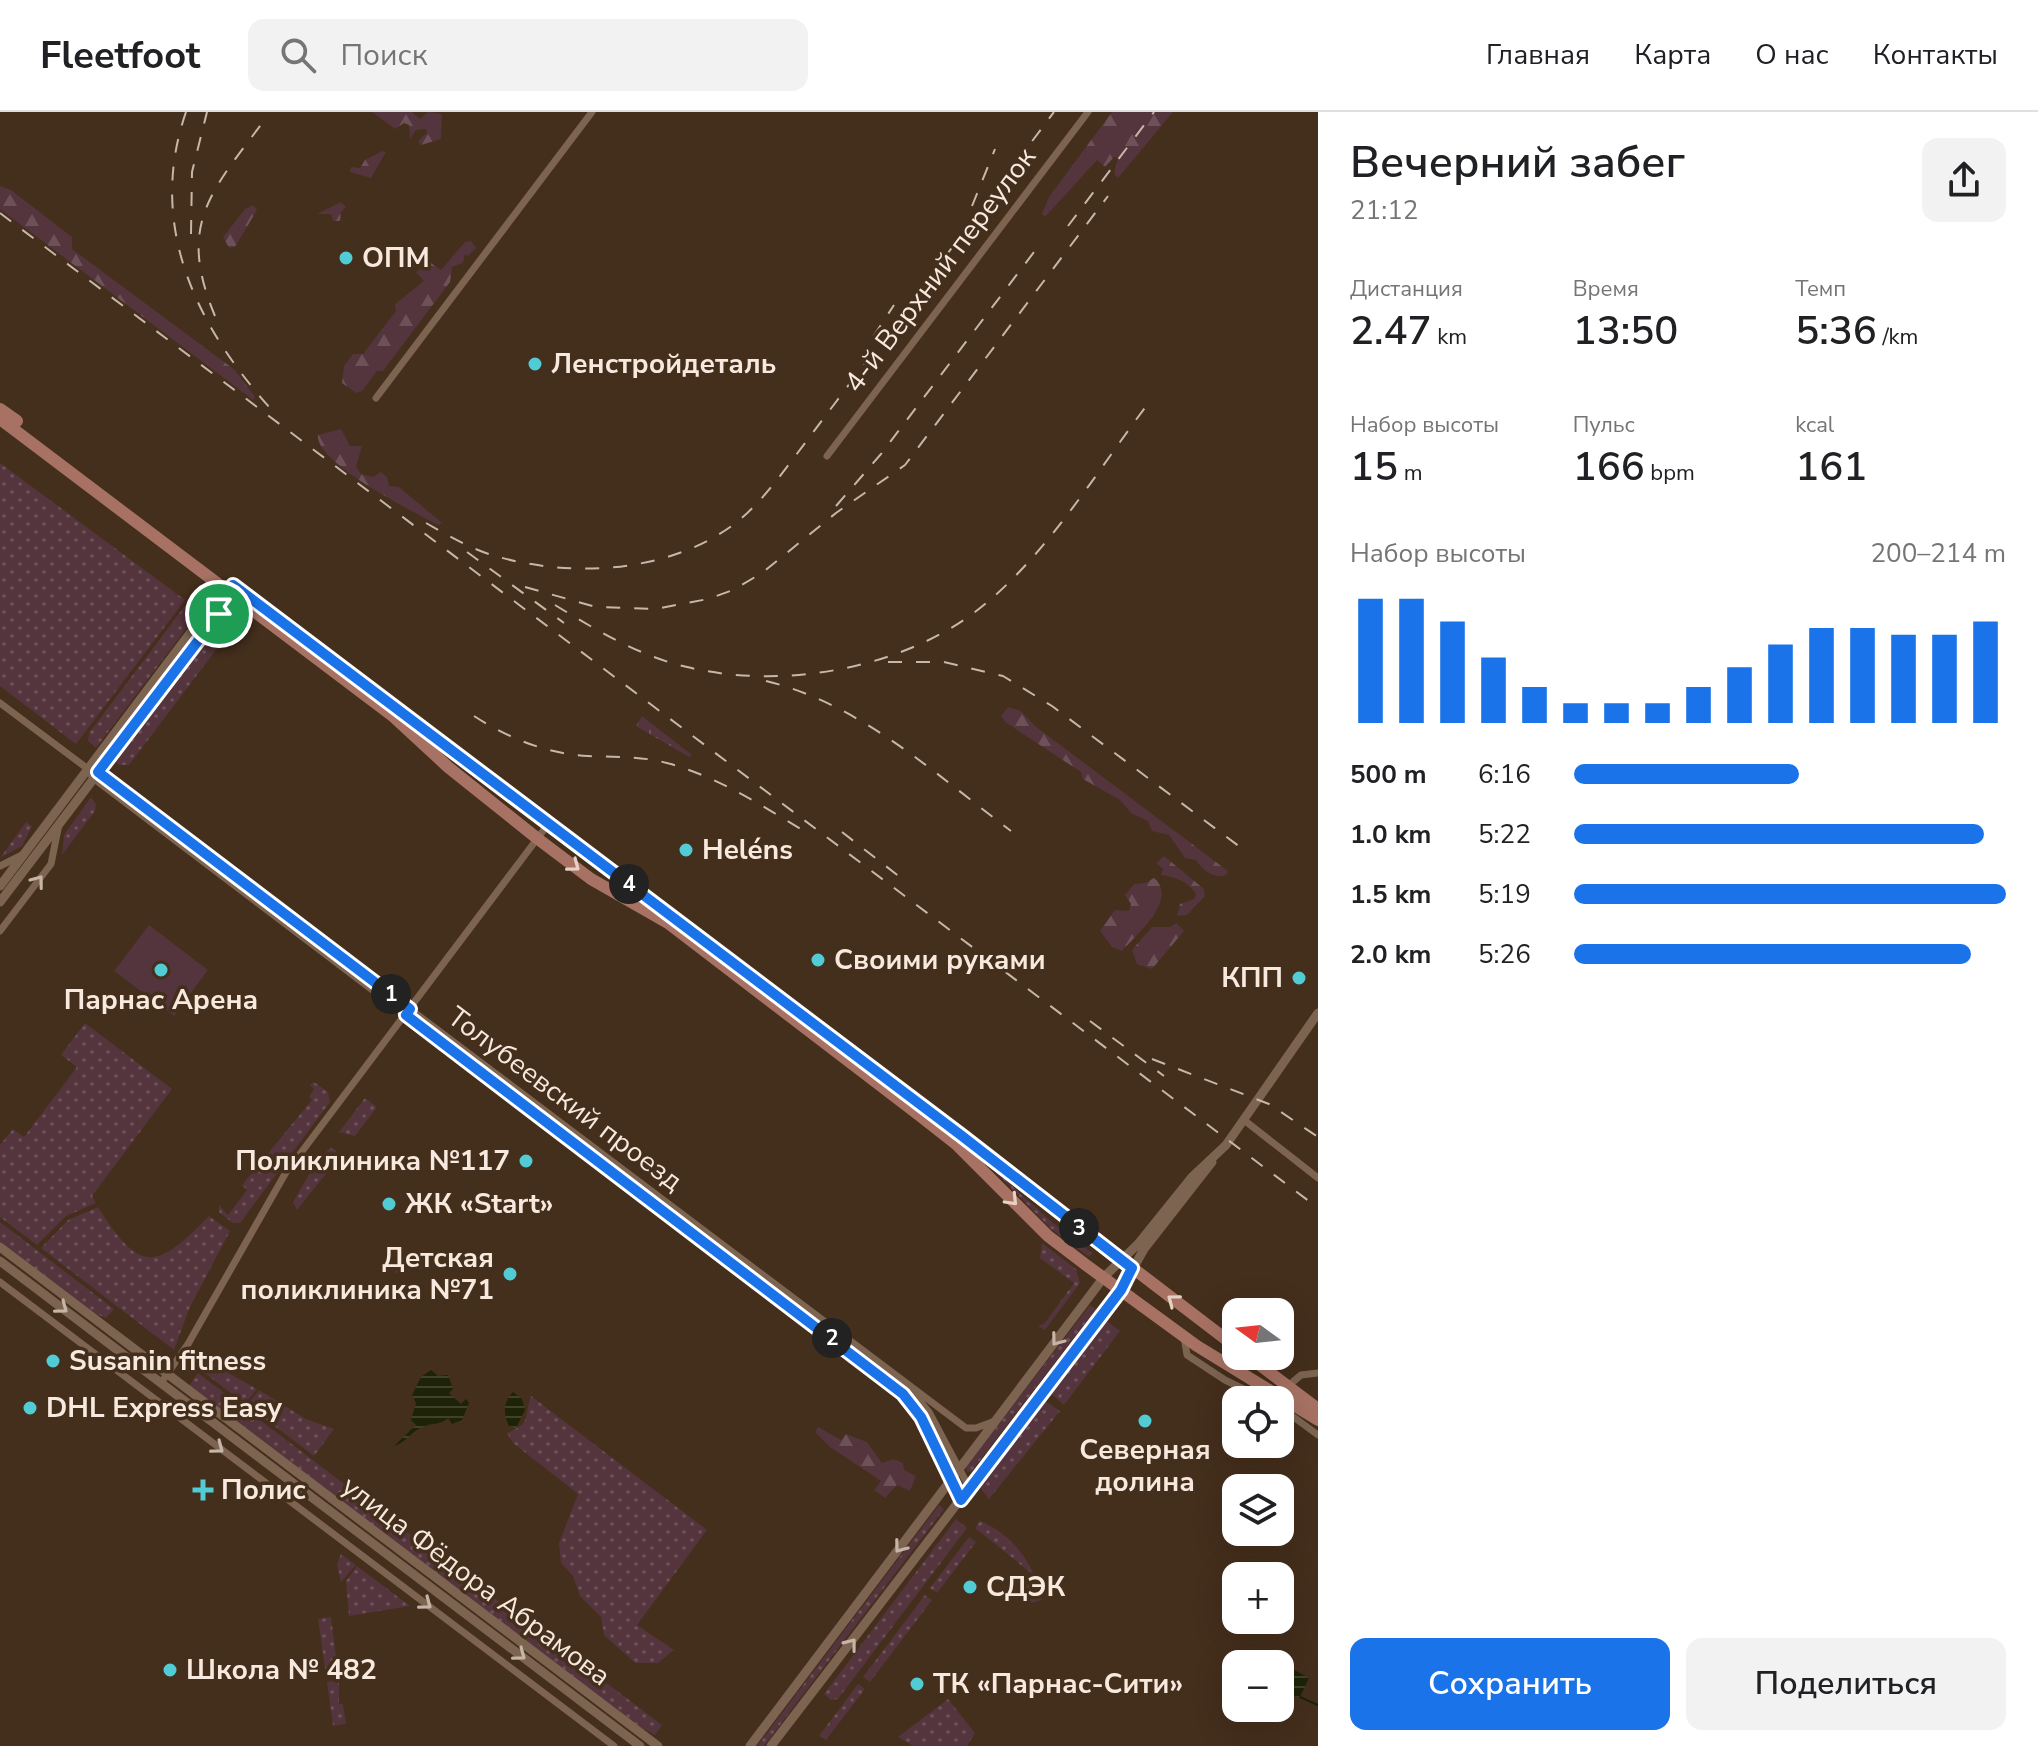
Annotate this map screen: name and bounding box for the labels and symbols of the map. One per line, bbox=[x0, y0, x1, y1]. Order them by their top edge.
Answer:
street label: 4-й Верхний переулок bbox=[835, 140, 1045, 400]
place label: ОПМ bbox=[362, 239, 430, 277]
marker: ОПМ bbox=[337, 249, 355, 267]
place label: Ленстройдеталь bbox=[551, 345, 776, 383]
marker: Ленстройдеталь bbox=[526, 355, 544, 373]
pin bbox=[185, 580, 253, 648]
place label: Heléns bbox=[702, 831, 793, 869]
marker: Heléns bbox=[677, 841, 695, 859]
one-way arrow bbox=[565, 857, 580, 871]
pin: 4 bbox=[609, 864, 649, 904]
one-way arrow bbox=[29, 875, 43, 890]
place label: Своими руками bbox=[834, 941, 1046, 979]
marker: Своими руками bbox=[809, 951, 827, 969]
place label: КПП bbox=[1221, 959, 1283, 997]
marker: Парнас Арена bbox=[152, 961, 170, 979]
marker: КПП bbox=[1290, 969, 1308, 987]
pin: 1 bbox=[371, 974, 411, 1014]
place label: Парнас Арена bbox=[64, 981, 258, 1019]
street label: Толубеевский проезд bbox=[440, 998, 690, 1200]
place label: Поликлиника №117 bbox=[235, 1142, 510, 1180]
marker: Поликлиника №117 bbox=[517, 1152, 535, 1170]
place label: ЖК «Start» bbox=[405, 1185, 554, 1223]
one-way arrow bbox=[1003, 1191, 1017, 1205]
marker: ЖК «Start» bbox=[380, 1195, 398, 1213]
pin: 3 bbox=[1059, 1208, 1099, 1248]
place label: Детская поликлиника №71 bbox=[241, 1239, 494, 1309]
marker: Детская поликлиника №71 bbox=[501, 1265, 519, 1283]
one-way arrow bbox=[1167, 1295, 1181, 1309]
north arrow bbox=[1222, 1298, 1294, 1370]
one-way arrow bbox=[53, 1299, 68, 1313]
pin: 2 bbox=[812, 1318, 852, 1358]
one-way arrow bbox=[1053, 1331, 1067, 1345]
place label: Susanin fitness bbox=[69, 1342, 266, 1380]
marker: Susanin fitness bbox=[44, 1352, 62, 1370]
place label: DHL Express Easy bbox=[46, 1389, 282, 1427]
marker: DHL Express Easy bbox=[21, 1399, 39, 1417]
marker: Северная долина bbox=[1136, 1412, 1154, 1430]
place label: Северная долина bbox=[1079, 1431, 1211, 1501]
one-way arrow bbox=[209, 1438, 224, 1452]
street label: улица Фёдора Абрамова bbox=[334, 1467, 618, 1695]
place label: Полис bbox=[221, 1471, 306, 1509]
marker: Полис bbox=[192, 1479, 214, 1501]
one-way arrow bbox=[896, 1538, 910, 1553]
place label: СДЭК bbox=[986, 1568, 1065, 1606]
marker: СДЭК bbox=[961, 1578, 979, 1596]
one-way arrow bbox=[417, 1595, 432, 1609]
one-way arrow bbox=[841, 1638, 855, 1652]
one-way arrow bbox=[511, 1645, 526, 1660]
place label: Школа № 482 bbox=[186, 1651, 377, 1689]
marker: Школа № 482 bbox=[161, 1661, 179, 1679]
place label: ТК «Парнас-Сити» bbox=[933, 1665, 1183, 1703]
marker: ТК «Парнас-Сити» bbox=[908, 1675, 926, 1693]

